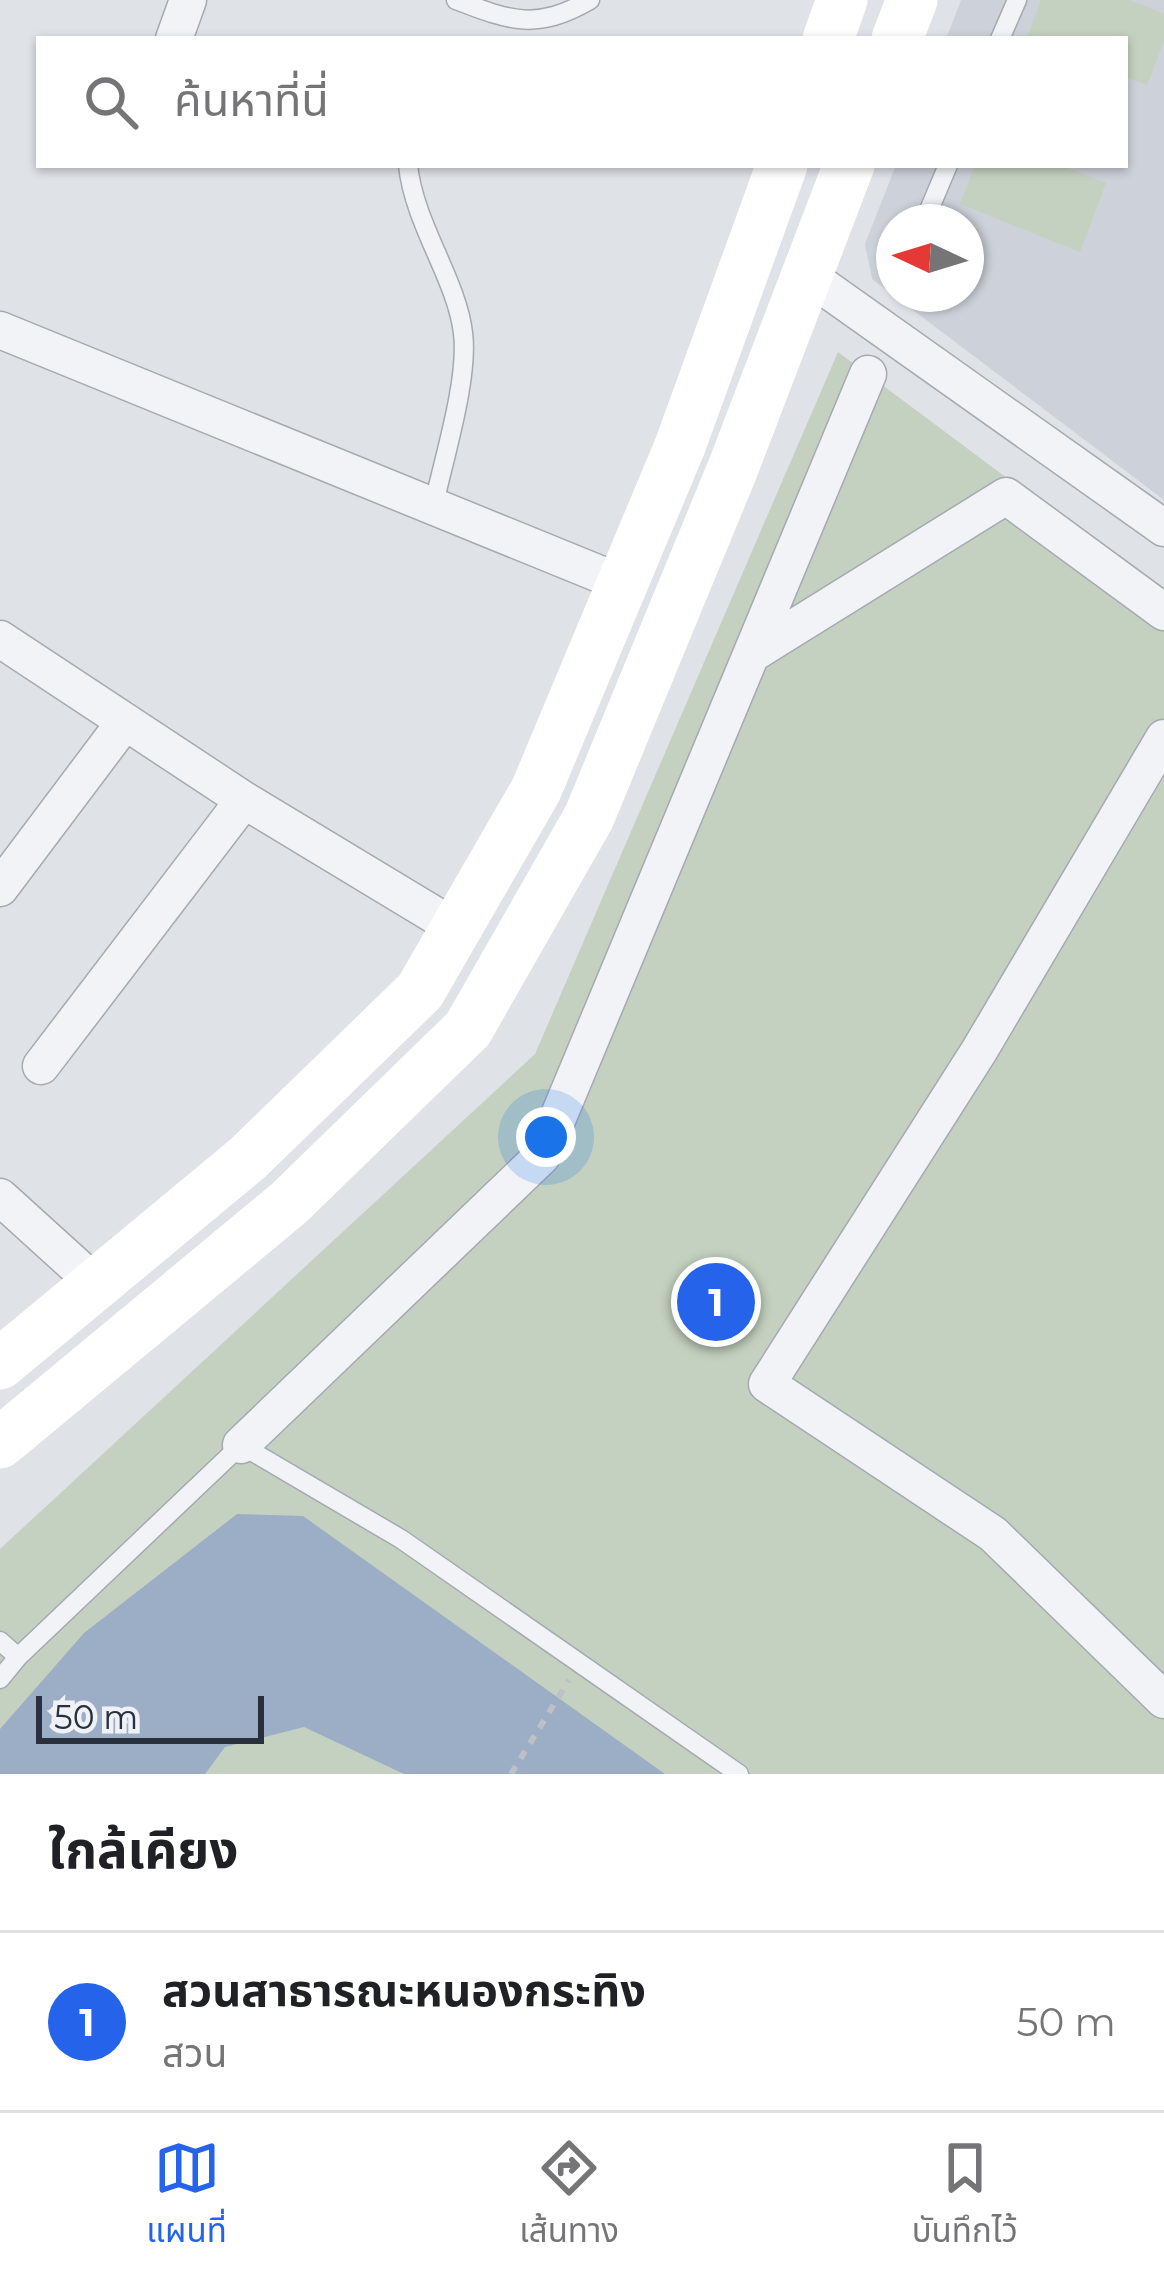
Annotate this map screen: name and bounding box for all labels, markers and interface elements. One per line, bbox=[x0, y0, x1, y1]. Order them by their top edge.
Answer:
search box bbox=[36, 36, 1128, 168]
icon: search bbox=[78, 69, 144, 135]
text: ค้นหาที่นี่ bbox=[174, 72, 329, 127]
north arrow bbox=[876, 204, 984, 312]
your location bbox=[516, 1107, 576, 1167]
pin: 1 bbox=[677, 1257, 755, 1347]
scale bar bbox=[36, 1690, 264, 1743]
text: 50 m bbox=[54, 1697, 138, 1737]
text: ใกล้เคียง bbox=[48, 1819, 238, 1881]
text: สวนสาธารณะหนองกระทิง bbox=[162, 1962, 646, 2017]
text: 1 bbox=[79, 1998, 95, 2046]
text: 50 m bbox=[1017, 1998, 1116, 2046]
text: สวน bbox=[162, 2029, 227, 2077]
tab: แผนที่ bbox=[146, 2135, 227, 2257]
tab: เส้นทาง bbox=[519, 2135, 619, 2257]
tab: บันทึกไว้ bbox=[912, 2135, 1018, 2257]

